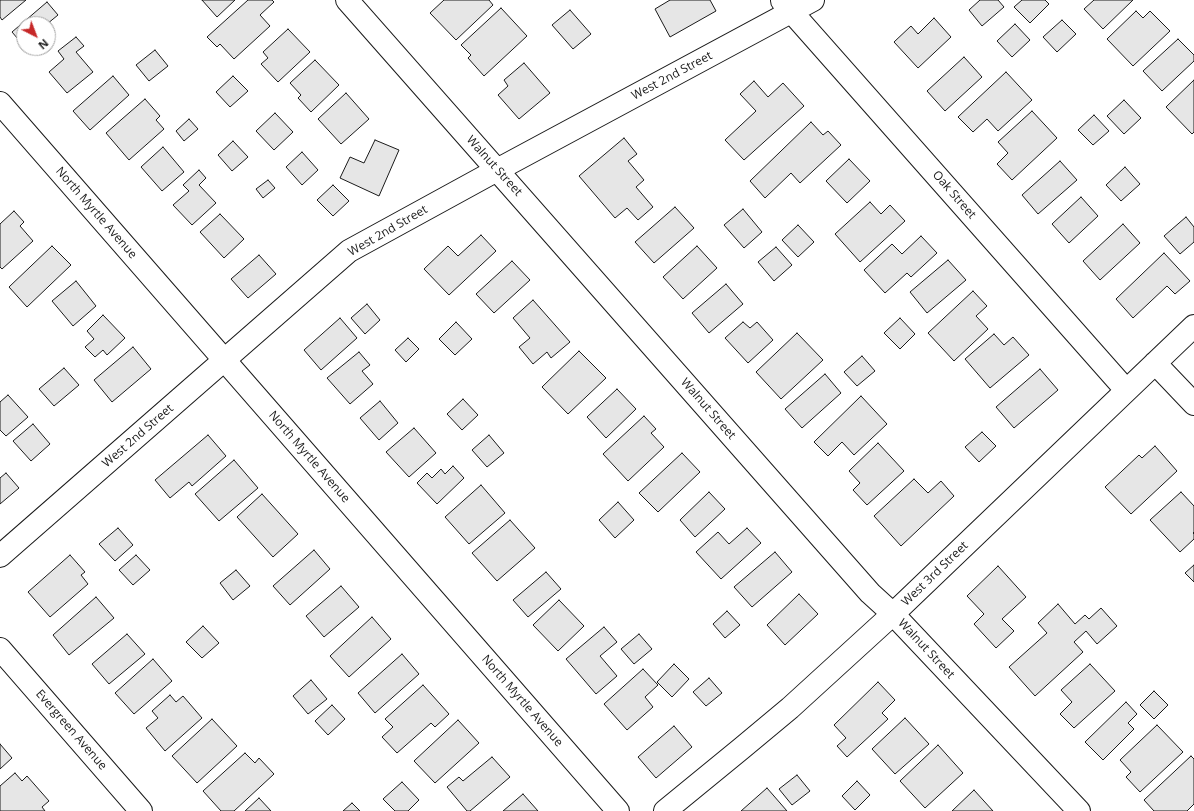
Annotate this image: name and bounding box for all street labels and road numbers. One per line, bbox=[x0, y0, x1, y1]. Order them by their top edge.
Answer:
street label: West 2nd Street bbox=[629, 49, 715, 103]
street label: Walnut Street bbox=[463, 133, 525, 199]
street label: North Myrtle Avenue bbox=[52, 164, 140, 262]
street label: Oak Street bbox=[929, 168, 979, 222]
street label: West 2nd Street bbox=[346, 202, 430, 260]
street label: Walnut Street bbox=[678, 375, 738, 443]
street label: West 2nd Street bbox=[100, 401, 176, 471]
street label: North Myrtle Avenue bbox=[265, 408, 353, 506]
street label: West 3rd Street bbox=[899, 539, 971, 609]
street label: Walnut Street bbox=[895, 616, 957, 682]
street label: North Myrtle Avenue bbox=[478, 652, 566, 750]
street label: Evergreen Avenue bbox=[32, 687, 110, 773]

